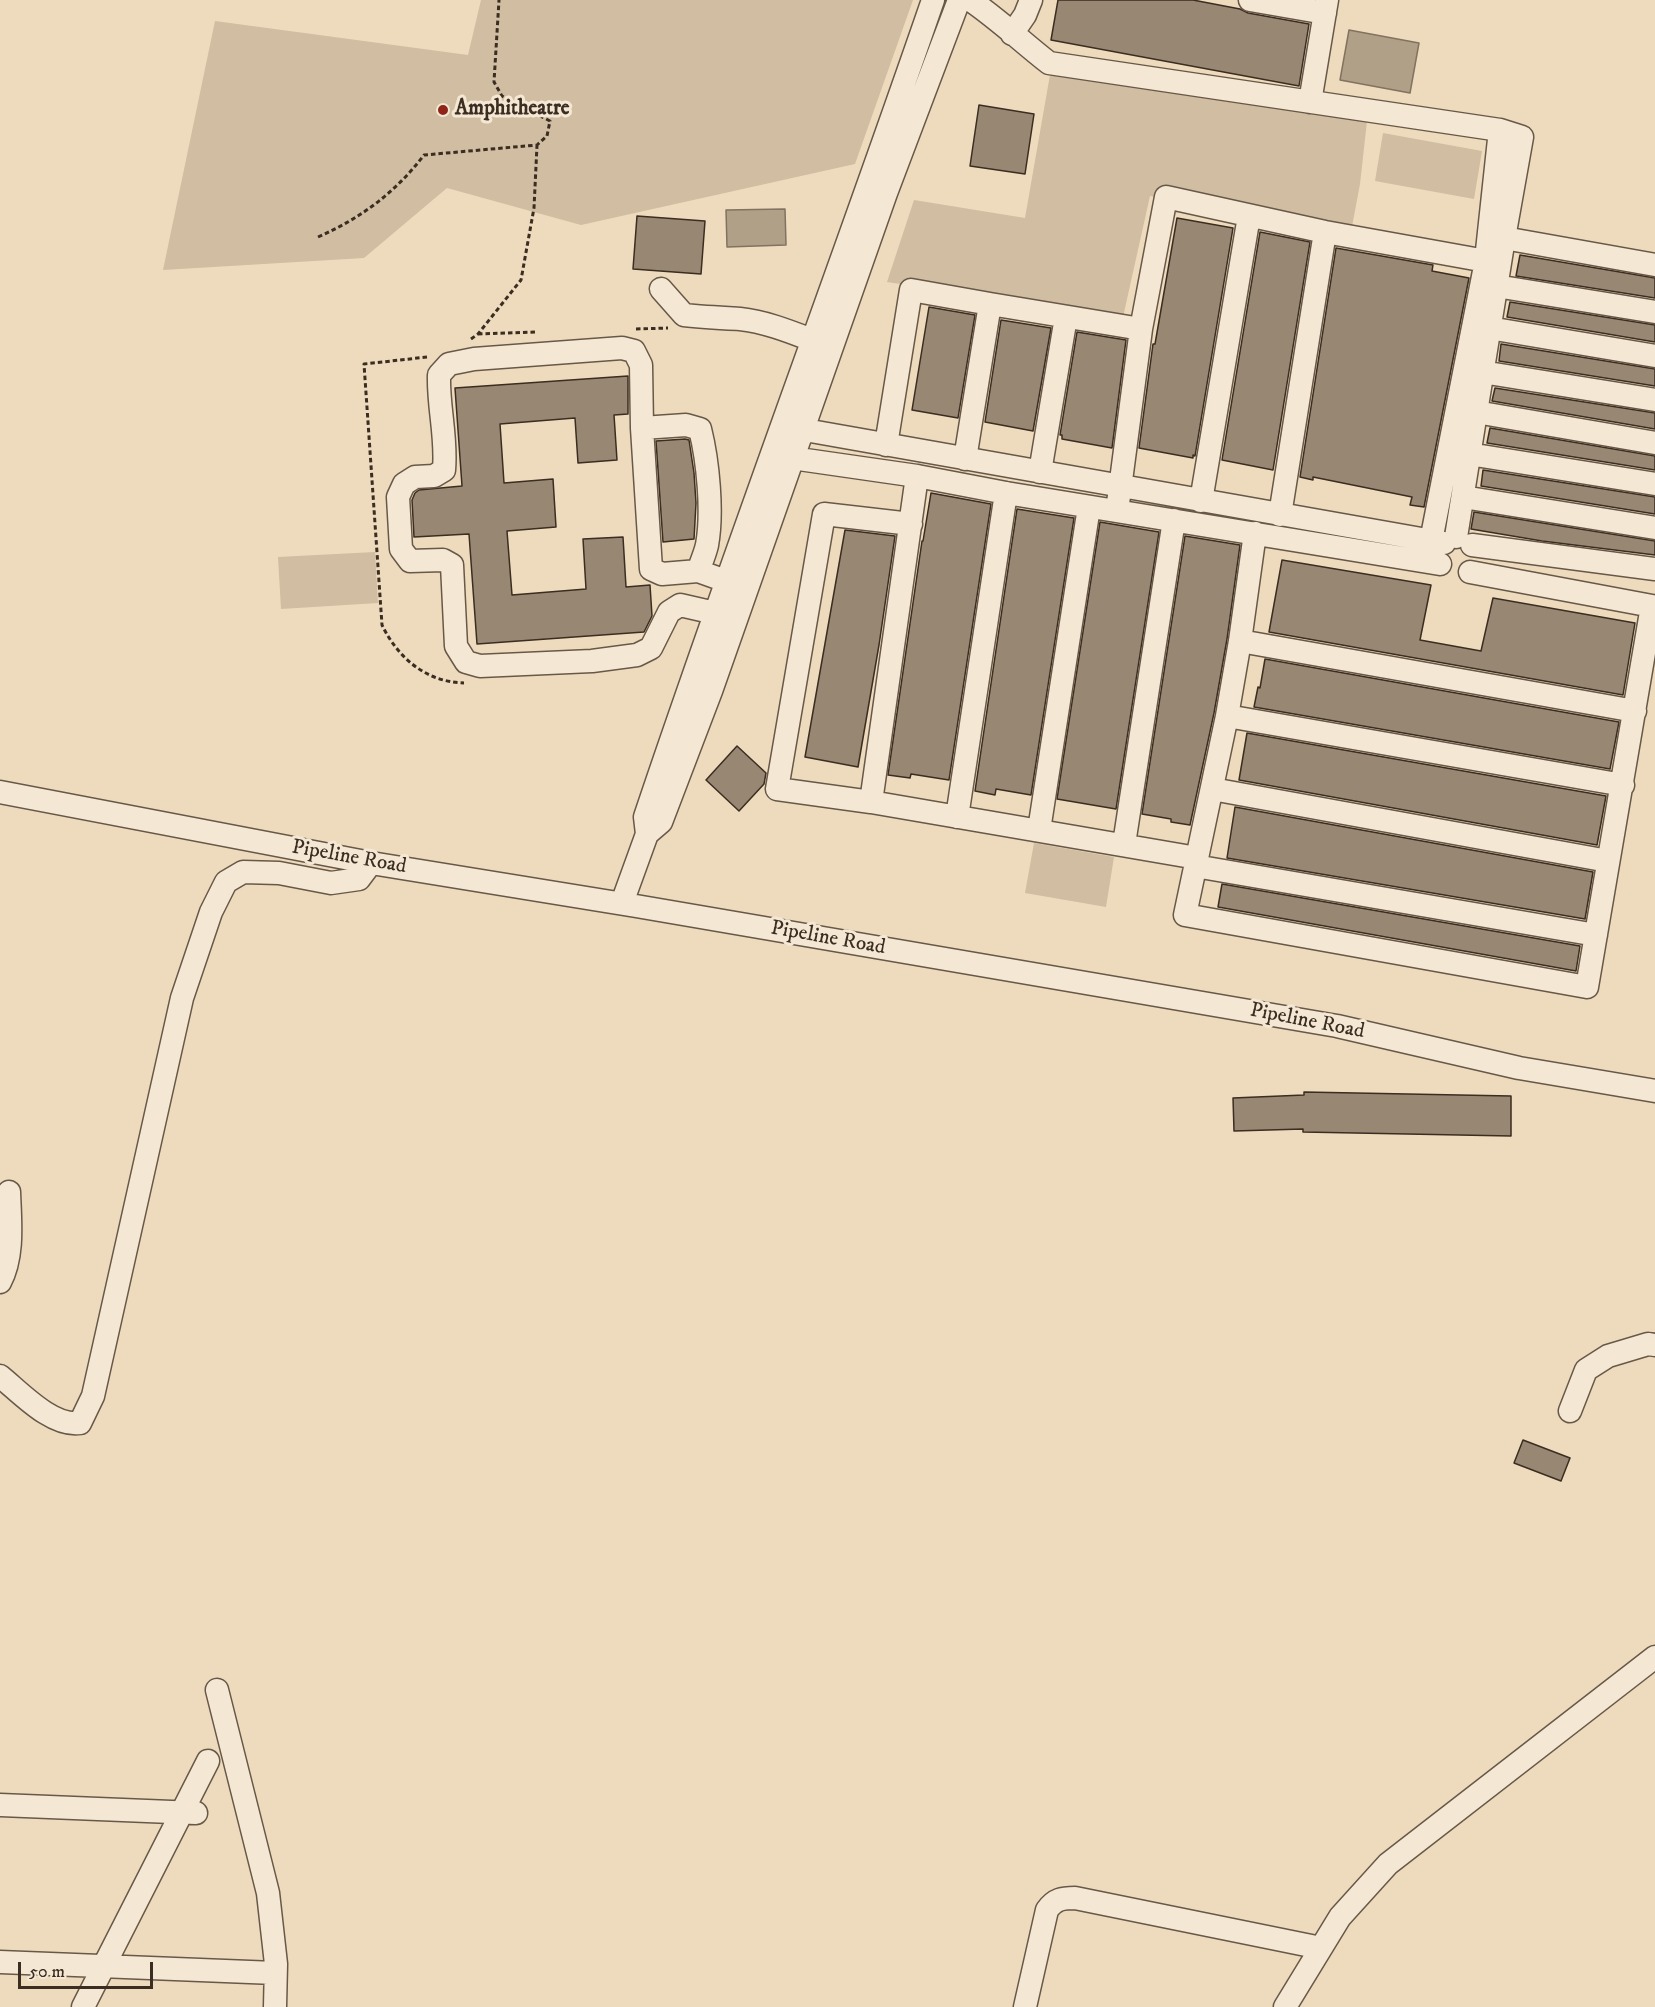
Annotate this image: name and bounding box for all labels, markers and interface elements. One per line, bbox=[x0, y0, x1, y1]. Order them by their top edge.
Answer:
place label: Amphitheatre bbox=[455, 97, 569, 123]
marker: Amphitheatre bbox=[436, 103, 450, 117]
street label: Pipeline Road bbox=[290, 836, 408, 880]
street label: Pipeline Road bbox=[769, 917, 887, 961]
street label: Pipeline Road bbox=[1248, 999, 1366, 1045]
scale bar bbox=[21, 1950, 156, 1988]
text: 50 m bbox=[29, 1961, 65, 1983]

